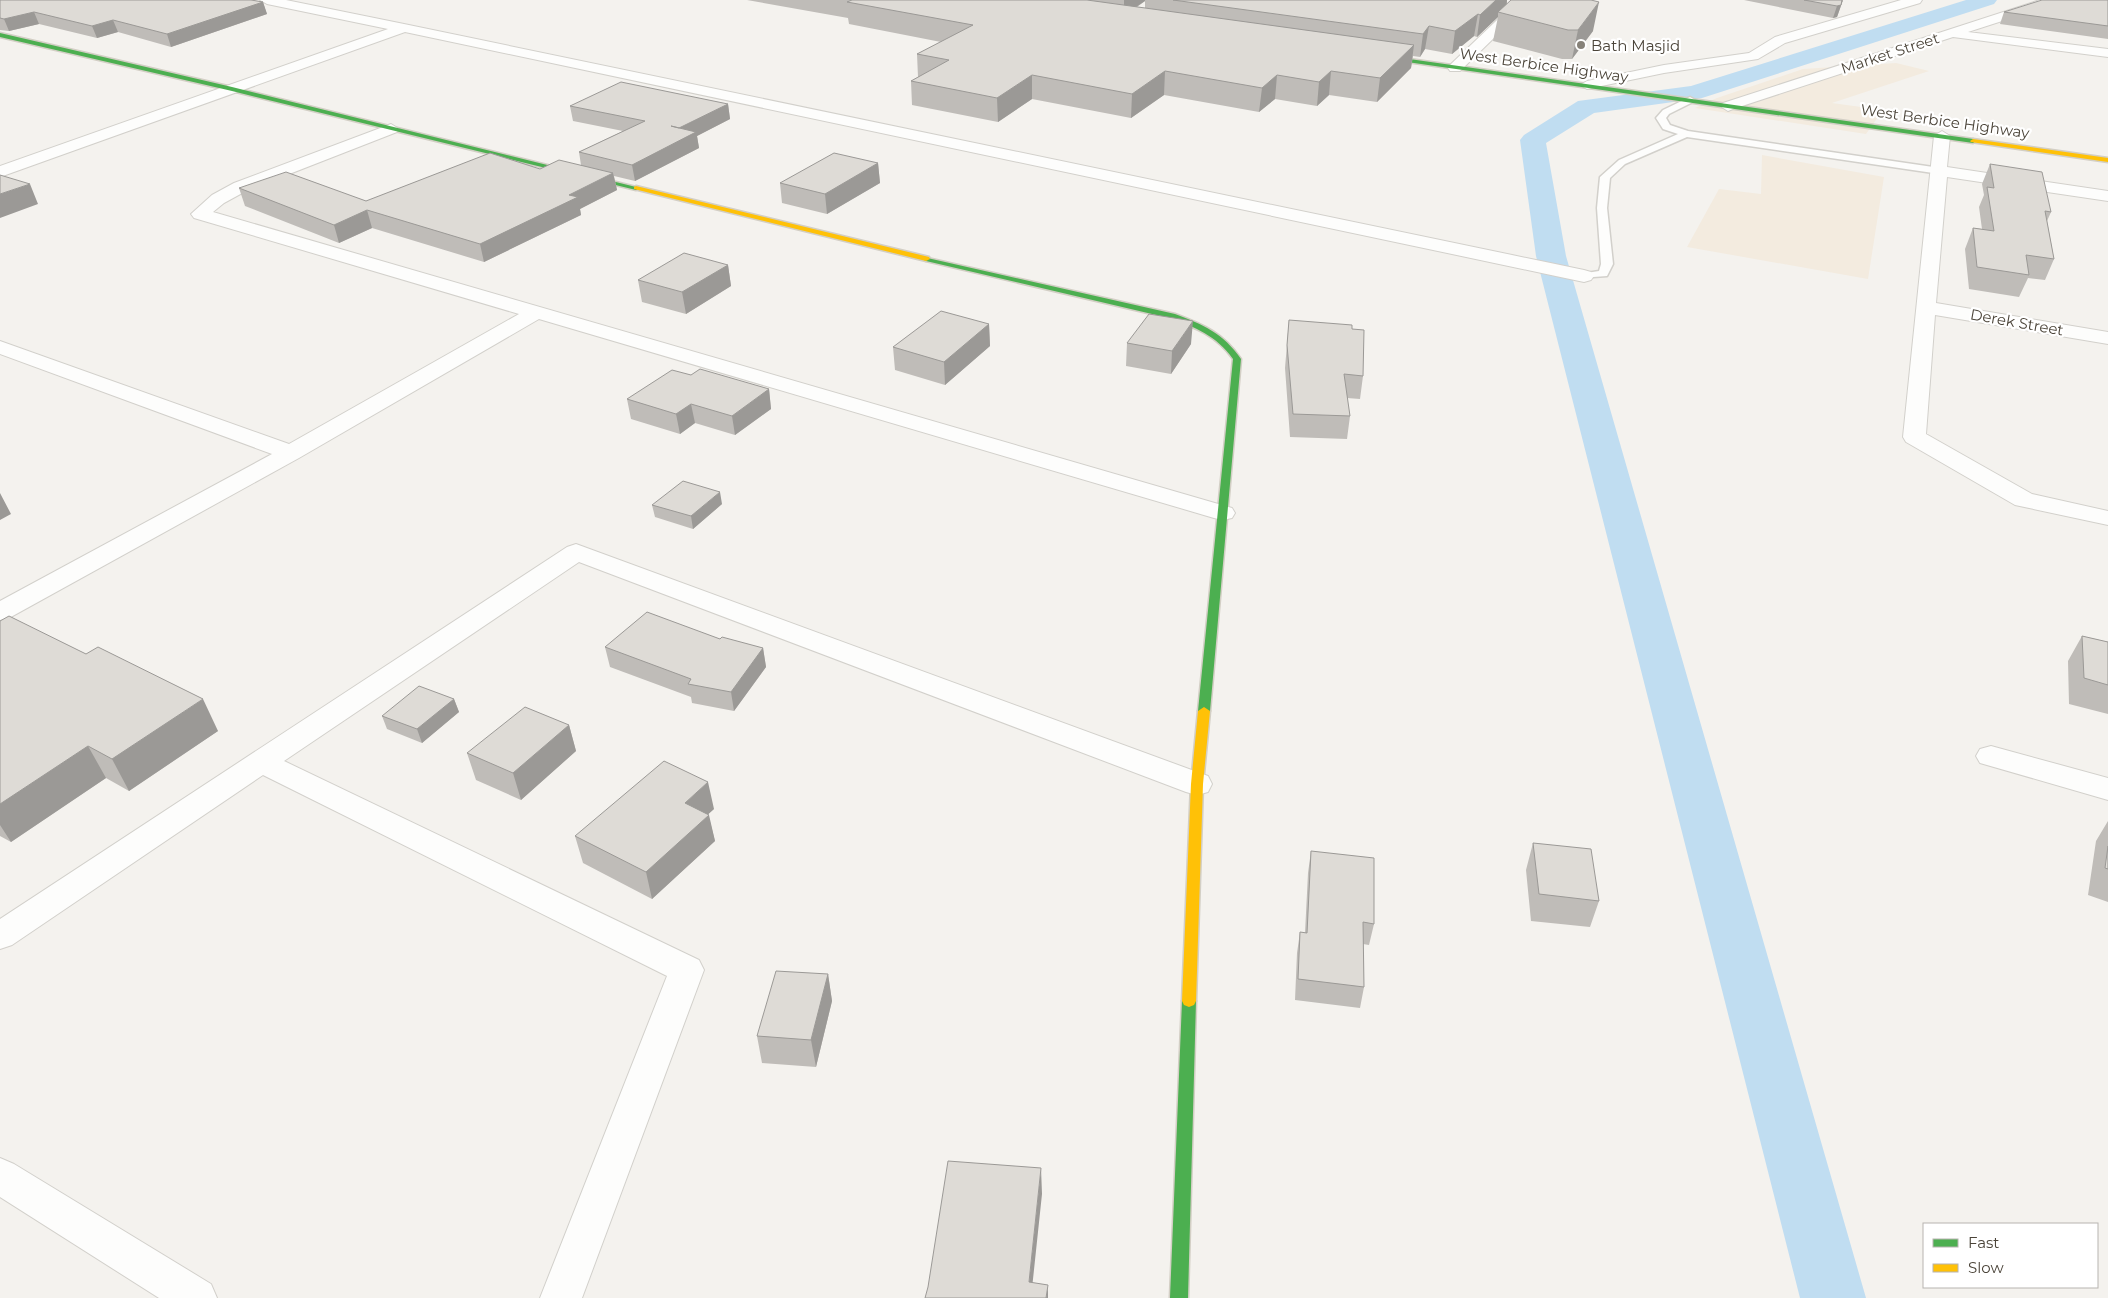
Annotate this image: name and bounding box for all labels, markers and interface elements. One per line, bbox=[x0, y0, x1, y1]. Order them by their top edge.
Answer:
street label: Market Street bbox=[1838, 28, 1942, 78]
place label: Bath Masjid bbox=[1591, 36, 1680, 55]
marker: Bath Masjid bbox=[1575, 39, 1587, 51]
street label: West Berbice Highway bbox=[1458, 44, 1630, 86]
street label: West Berbice Highway bbox=[1859, 100, 2031, 142]
street label: Derek Street bbox=[1969, 304, 2065, 340]
legend bbox=[1923, 1223, 2098, 1288]
text: Fast bbox=[1968, 1233, 1999, 1252]
text: Slow bbox=[1968, 1258, 2004, 1277]

